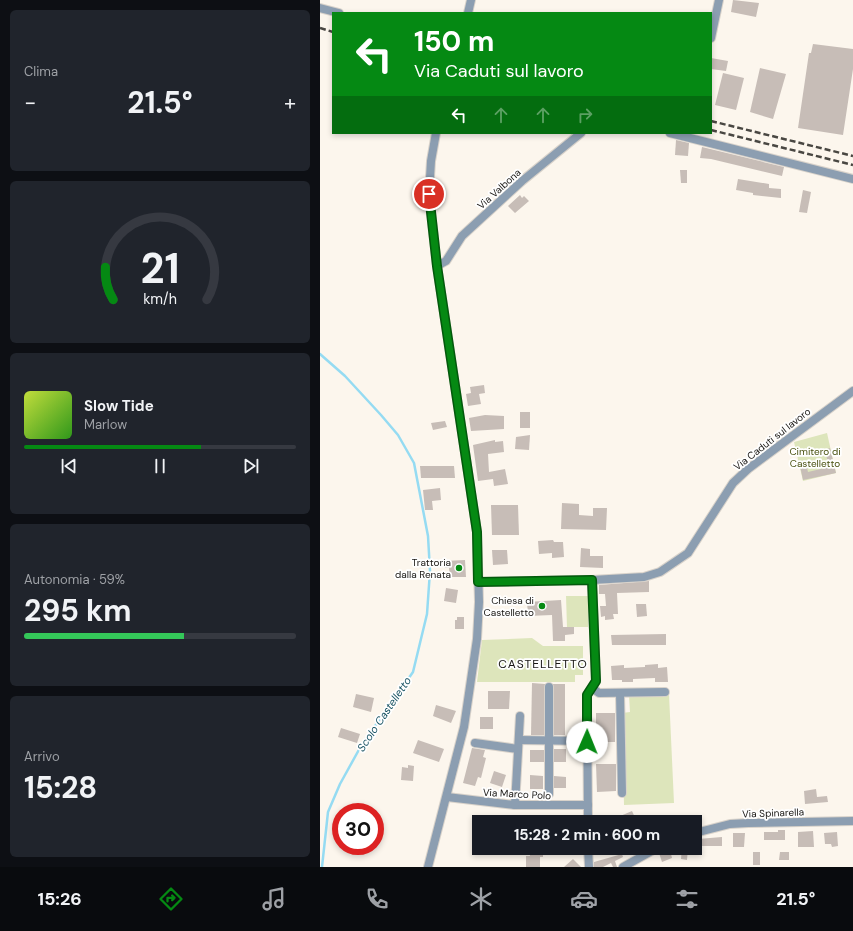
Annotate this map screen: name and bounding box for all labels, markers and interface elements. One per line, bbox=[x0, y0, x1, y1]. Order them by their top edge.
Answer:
text: 150 m bbox=[414, 23, 494, 60]
icon: left bbox=[348, 28, 400, 80]
text: Via Caduti sul lavoro bbox=[414, 59, 584, 83]
text: Clima bbox=[24, 63, 58, 80]
text: 21.5° bbox=[127, 83, 193, 122]
text: − bbox=[24, 88, 36, 117]
text: + bbox=[284, 88, 296, 117]
icon: left bbox=[448, 104, 470, 126]
icon: ahead bbox=[490, 104, 512, 126]
icon: ahead bbox=[532, 104, 554, 126]
icon: right bbox=[574, 104, 596, 126]
street label: Via Valbona bbox=[474, 166, 524, 212]
pin bbox=[412, 177, 446, 211]
icon: arrive bbox=[418, 183, 440, 205]
text: 21 bbox=[140, 242, 180, 296]
text: km/h bbox=[143, 290, 177, 308]
text: Slow Tide bbox=[84, 396, 154, 416]
street label: Via Caduti sul lavoro bbox=[731, 405, 813, 473]
text: Marlow bbox=[84, 416, 127, 433]
park label: Cimitero di Castelletto bbox=[789, 445, 841, 470]
icon: previous bbox=[58, 455, 80, 477]
icon: pause bbox=[149, 455, 171, 477]
icon: next bbox=[240, 455, 262, 477]
place label: Trattoria dalla Renata bbox=[395, 556, 451, 581]
marker: Trattoria dalla Renata bbox=[454, 563, 464, 573]
text: Autonomia · 59% bbox=[24, 571, 125, 588]
text: 295 km bbox=[24, 591, 132, 630]
place label: Chiesa di Castelletto bbox=[484, 594, 534, 619]
marker: Chiesa di Castelletto bbox=[537, 601, 547, 611]
district label: CASTELLETTO bbox=[498, 656, 588, 672]
water label: Scolo Castelletto bbox=[354, 674, 414, 754]
position arrow bbox=[566, 721, 608, 763]
text: Arrivo bbox=[24, 748, 60, 765]
text: 15:28 bbox=[24, 768, 97, 807]
street label: Via Marco Polo bbox=[482, 786, 552, 802]
speed limit sign: 30 bbox=[332, 803, 384, 855]
street label: Via Spinarella bbox=[742, 805, 804, 821]
text: 15:28 · 2 min · 600 m bbox=[514, 825, 660, 845]
icon: directions bbox=[157, 885, 185, 913]
icon: music bbox=[260, 885, 288, 913]
icon: phone bbox=[363, 885, 391, 913]
icon: climate bbox=[467, 885, 495, 913]
icon: car bbox=[570, 885, 598, 913]
icon: filters bbox=[673, 885, 701, 913]
text: 15:26 bbox=[38, 887, 82, 911]
text: 21.5° bbox=[776, 887, 815, 911]

